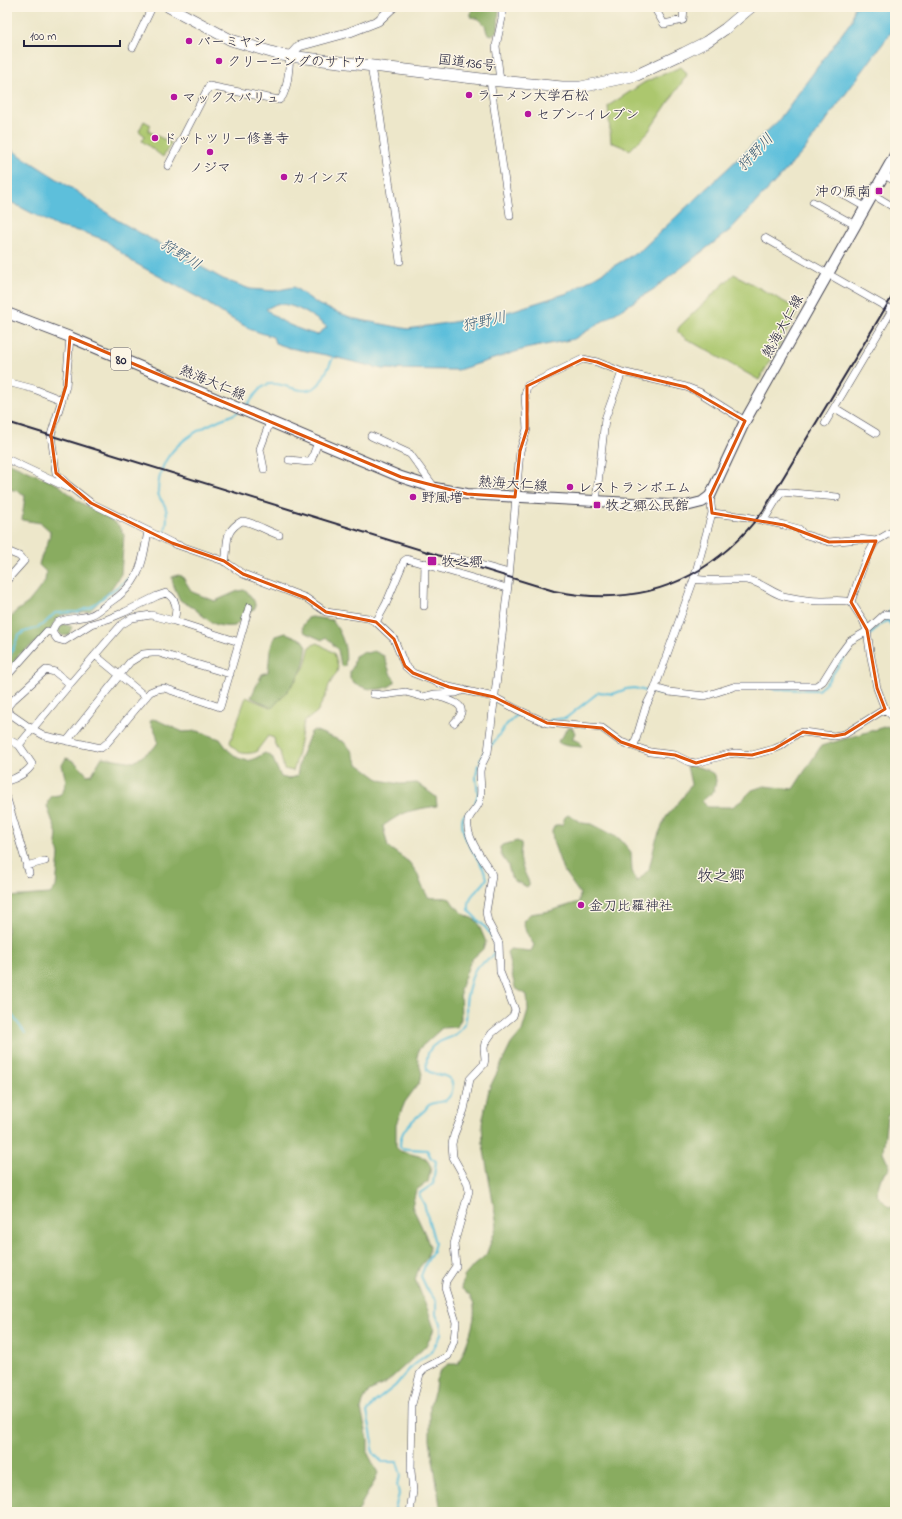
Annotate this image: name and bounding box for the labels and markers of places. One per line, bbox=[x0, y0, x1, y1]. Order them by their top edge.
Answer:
place label: バーミヤン bbox=[197, 32, 267, 53]
marker: バーミヤン bbox=[184, 36, 194, 46]
place label: クリーニングのサトウ bbox=[227, 52, 367, 73]
marker: クリーニングのサトウ bbox=[214, 56, 224, 66]
place label: ラーメン大学石松 bbox=[477, 86, 589, 107]
place label: マックスバリュ bbox=[182, 88, 280, 109]
marker: ラーメン大学石松 bbox=[464, 90, 474, 100]
marker: マックスバリュ bbox=[169, 92, 179, 102]
place label: セブン-イレブン bbox=[536, 105, 639, 126]
marker: セブン-イレブン bbox=[523, 109, 533, 119]
place label: ドットツリー修善寺 bbox=[163, 129, 289, 150]
marker: ドットツリー修善寺 bbox=[150, 133, 160, 143]
marker: ノジマ bbox=[205, 147, 215, 157]
place label: ノジマ bbox=[189, 158, 231, 179]
place label: カインズ bbox=[292, 168, 348, 189]
marker: カインズ bbox=[279, 172, 289, 182]
place label: 沖の原南 bbox=[815, 182, 871, 203]
marker: 沖の原南 bbox=[874, 186, 884, 196]
place label: レストランポエム bbox=[578, 478, 691, 499]
marker: レストランポエム bbox=[565, 482, 575, 492]
place label: 野風増 bbox=[421, 488, 463, 509]
marker: 野風増 bbox=[408, 492, 418, 502]
place label: 牧之郷公民館 bbox=[605, 496, 689, 517]
marker: 牧之郷公民館 bbox=[592, 500, 602, 510]
place label: 牧之郷 bbox=[441, 552, 483, 573]
marker: 牧之郷 bbox=[426, 555, 438, 567]
place label: 金刀比羅神社 bbox=[589, 896, 673, 917]
marker: 金刀比羅神社 bbox=[576, 900, 586, 910]

